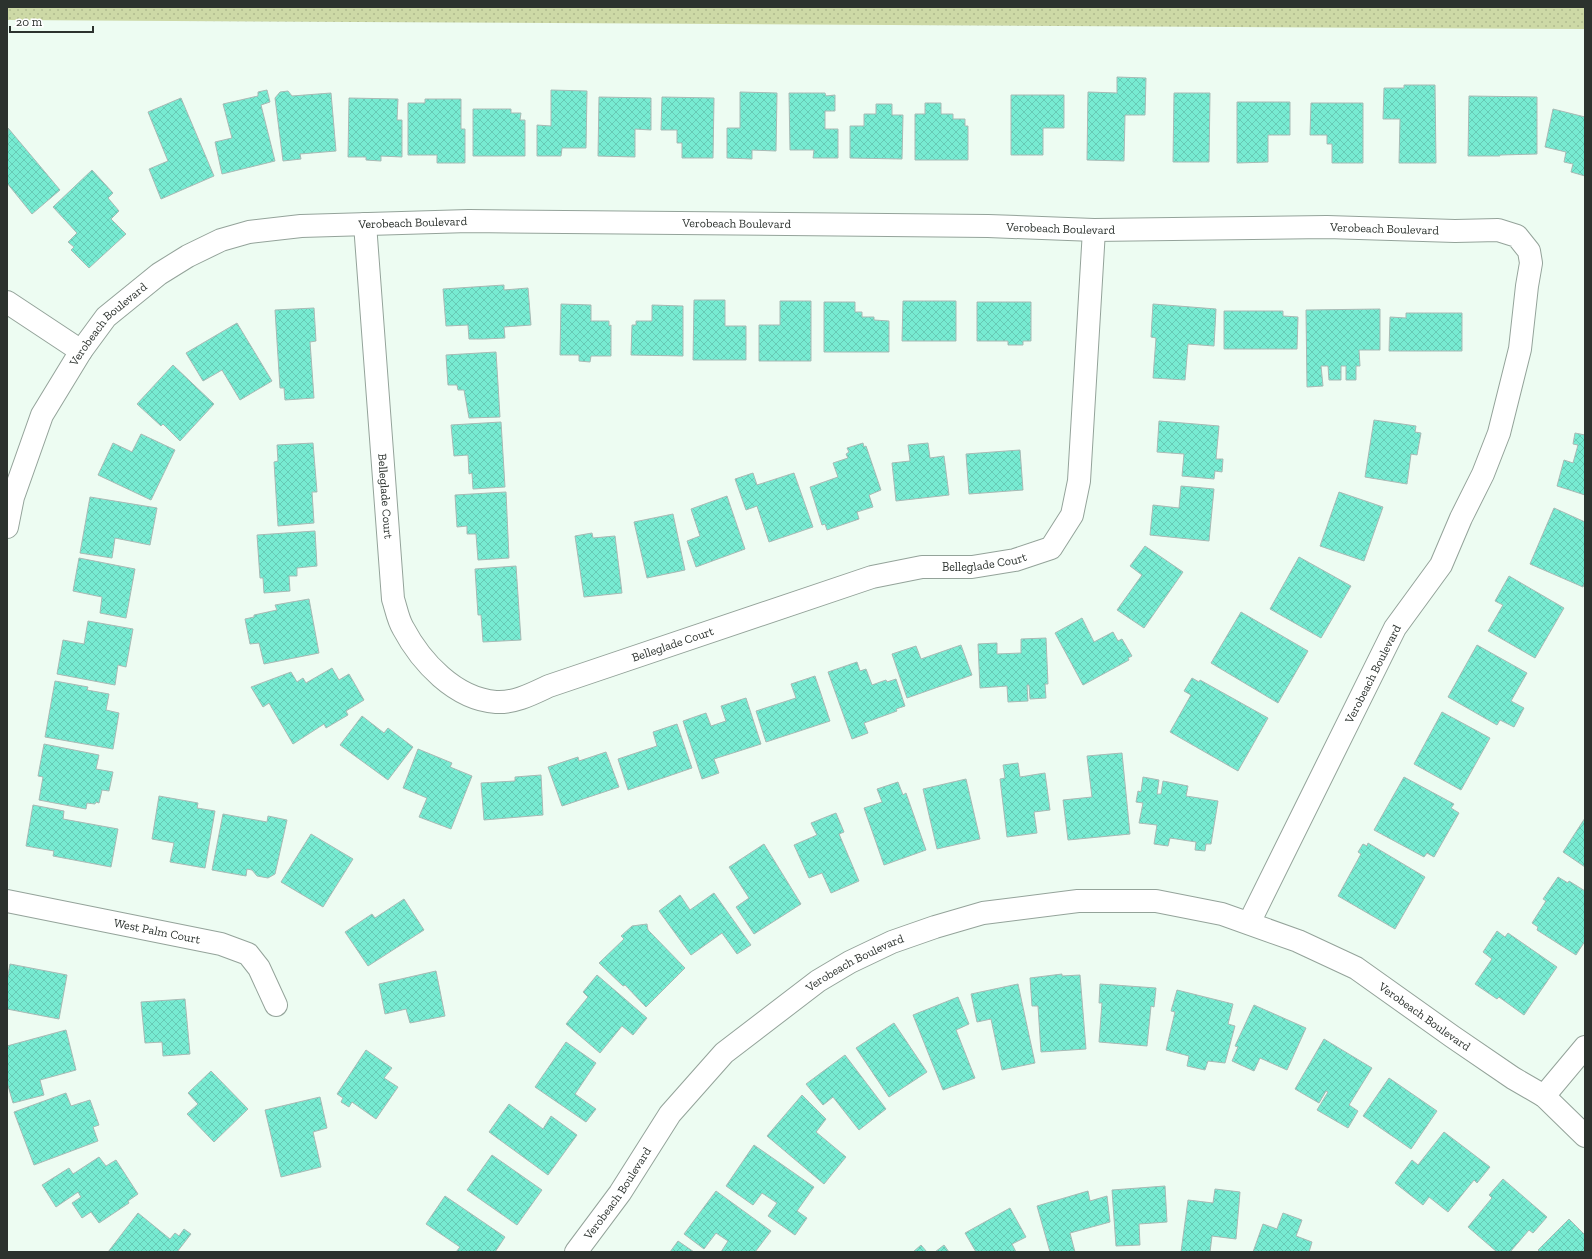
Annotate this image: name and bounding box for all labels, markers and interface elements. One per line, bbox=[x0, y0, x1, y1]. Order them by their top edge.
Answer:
scale bar bbox=[10, 8, 93, 34]
text: 20 m bbox=[16, 15, 43, 29]
street label: Verobeach Boulevard bbox=[357, 214, 468, 231]
street label: Verobeach Boulevard bbox=[681, 216, 792, 231]
street label: Verobeach Boulevard bbox=[1005, 220, 1116, 237]
street label: Verobeach Boulevard bbox=[1329, 220, 1440, 238]
street label: Verobeach Boulevard bbox=[66, 279, 150, 369]
street label: Belleglade Court bbox=[375, 453, 396, 540]
street label: Belleglade Court bbox=[942, 549, 1029, 574]
street label: Verobeach Boulevard bbox=[1342, 622, 1404, 727]
street label: Belleglade Court bbox=[630, 624, 716, 665]
street label: West Palm Court bbox=[113, 916, 202, 947]
street label: Verobeach Boulevard bbox=[802, 931, 906, 995]
street label: Verobeach Boulevard bbox=[1375, 979, 1473, 1054]
street label: Verobeach Boulevard bbox=[580, 1144, 654, 1243]

